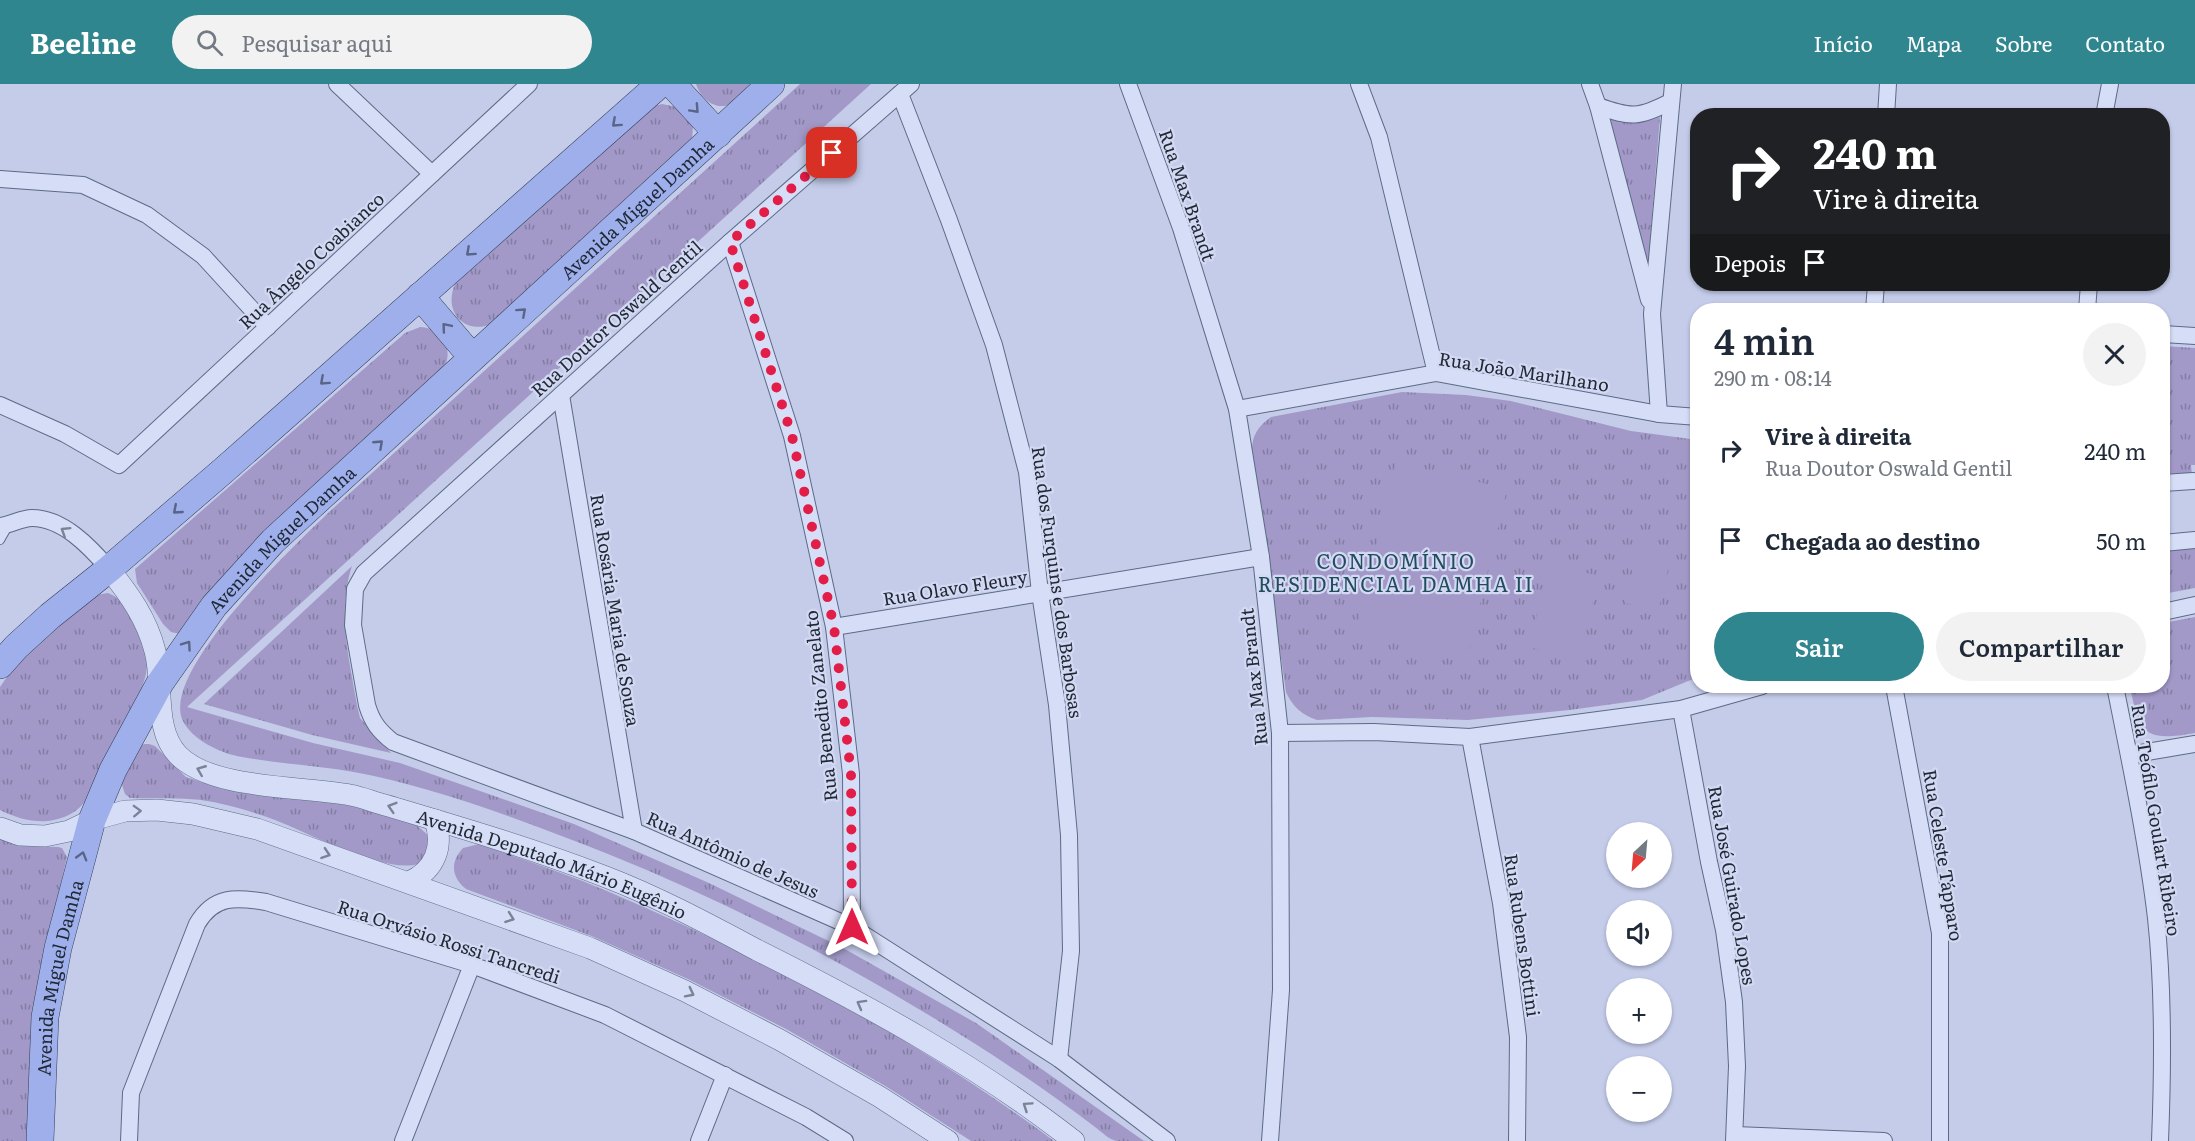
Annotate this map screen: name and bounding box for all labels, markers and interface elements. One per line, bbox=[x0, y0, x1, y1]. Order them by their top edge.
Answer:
search box bbox=[172, 15, 592, 69]
text: Beeline bbox=[30, 21, 136, 63]
icon: search bbox=[193, 26, 226, 59]
text: Pesquisar aqui bbox=[241, 26, 392, 59]
text: Início bbox=[1814, 27, 1873, 58]
text: Mapa bbox=[1906, 27, 1962, 58]
text: Sobre bbox=[1995, 27, 2052, 58]
text: Contato bbox=[2085, 27, 2165, 58]
one-way arrow bbox=[688, 102, 699, 112]
one-way arrow bbox=[612, 116, 623, 127]
text: 240 m bbox=[1813, 120, 1937, 182]
street label: Rua Max Brandt bbox=[1153, 125, 1223, 265]
pin bbox=[806, 127, 857, 178]
street label: Avenida Miguel Damha bbox=[554, 130, 719, 285]
icon: right bbox=[1714, 132, 1792, 210]
icon: arrive bbox=[815, 136, 848, 169]
text: Vire à direita bbox=[1813, 177, 1979, 217]
street label: Rua Ângelo Coabianco bbox=[232, 185, 390, 335]
street label: Rua Doutor Oswald Gentil bbox=[524, 234, 708, 402]
one-way arrow bbox=[466, 245, 477, 256]
text: Depois bbox=[1714, 246, 1786, 279]
icon: arrive bbox=[1798, 246, 1831, 279]
one-way arrow bbox=[516, 308, 526, 319]
text: 4 min bbox=[1714, 313, 1815, 366]
one-way arrow bbox=[442, 323, 453, 334]
button: close bbox=[2083, 323, 2146, 386]
street label: Rua João Marilhano bbox=[1437, 344, 1611, 398]
text: 290 m · 08:14 bbox=[1714, 362, 1832, 392]
one-way arrow bbox=[320, 374, 331, 385]
text: Vire à direita bbox=[1765, 419, 1912, 452]
icon: right bbox=[1714, 434, 1747, 467]
text: 240 m bbox=[2084, 434, 2146, 467]
one-way arrow bbox=[372, 440, 383, 451]
street label: Rua dos Furquins e dos Barbosas bbox=[1026, 444, 1090, 720]
text: Rua Doutor Oswald Gentil bbox=[1765, 452, 2012, 482]
street label: Avenida Miguel Damha bbox=[201, 458, 361, 619]
street label: Rua Rosária Maria de Souza bbox=[584, 492, 648, 729]
one-way arrow bbox=[174, 503, 184, 514]
icon: arrive bbox=[1714, 524, 1747, 557]
text: Chegada ao destino bbox=[1765, 524, 1980, 557]
text: 50 m bbox=[2096, 524, 2146, 557]
one-way arrow bbox=[61, 527, 72, 538]
district label: CONDOMÍNIO RESIDENCIAL DAMHA II bbox=[1258, 545, 1534, 598]
street label: Rua Olavo Fleury bbox=[881, 562, 1030, 612]
street label: Rua Max Brandt bbox=[1232, 606, 1274, 747]
street label: Rua Benedito Zanelato bbox=[797, 609, 843, 803]
button: Sair bbox=[1714, 612, 1924, 681]
button: Compartilhar bbox=[1936, 612, 2146, 681]
one-way arrow bbox=[180, 640, 191, 651]
street label: Rua Teófilo Goulart Ribeiro bbox=[2125, 702, 2189, 938]
one-way arrow bbox=[197, 764, 207, 777]
street label: Rua Celeste Tápparo bbox=[1917, 767, 1971, 943]
street label: Rua José Guirado Lopes bbox=[1702, 783, 1764, 987]
one-way arrow bbox=[387, 802, 398, 814]
street label: Avenida Deputado Mário Eugênio bbox=[414, 802, 692, 925]
one-way arrow bbox=[133, 804, 142, 817]
street label: Rua Antômio de Jesus bbox=[642, 804, 824, 904]
north arrow bbox=[1606, 822, 1672, 888]
map controls bbox=[1606, 822, 1672, 1122]
one-way arrow bbox=[320, 847, 331, 860]
one-way arrow bbox=[75, 851, 87, 862]
street label: Rua Rubens Bottini bbox=[1498, 852, 1548, 1018]
street label: Avenida Miguel Damha bbox=[29, 876, 89, 1076]
street label: Rua Orvásio Rossi Tancredi bbox=[334, 892, 564, 990]
position arrow bbox=[820, 895, 884, 959]
button: sound bbox=[1606, 900, 1672, 966]
one-way arrow bbox=[504, 911, 515, 924]
button: + bbox=[1606, 978, 1672, 1044]
one-way arrow bbox=[683, 986, 694, 998]
one-way arrow bbox=[856, 1000, 867, 1011]
button: − bbox=[1606, 1056, 1672, 1122]
one-way arrow bbox=[1023, 1102, 1034, 1113]

